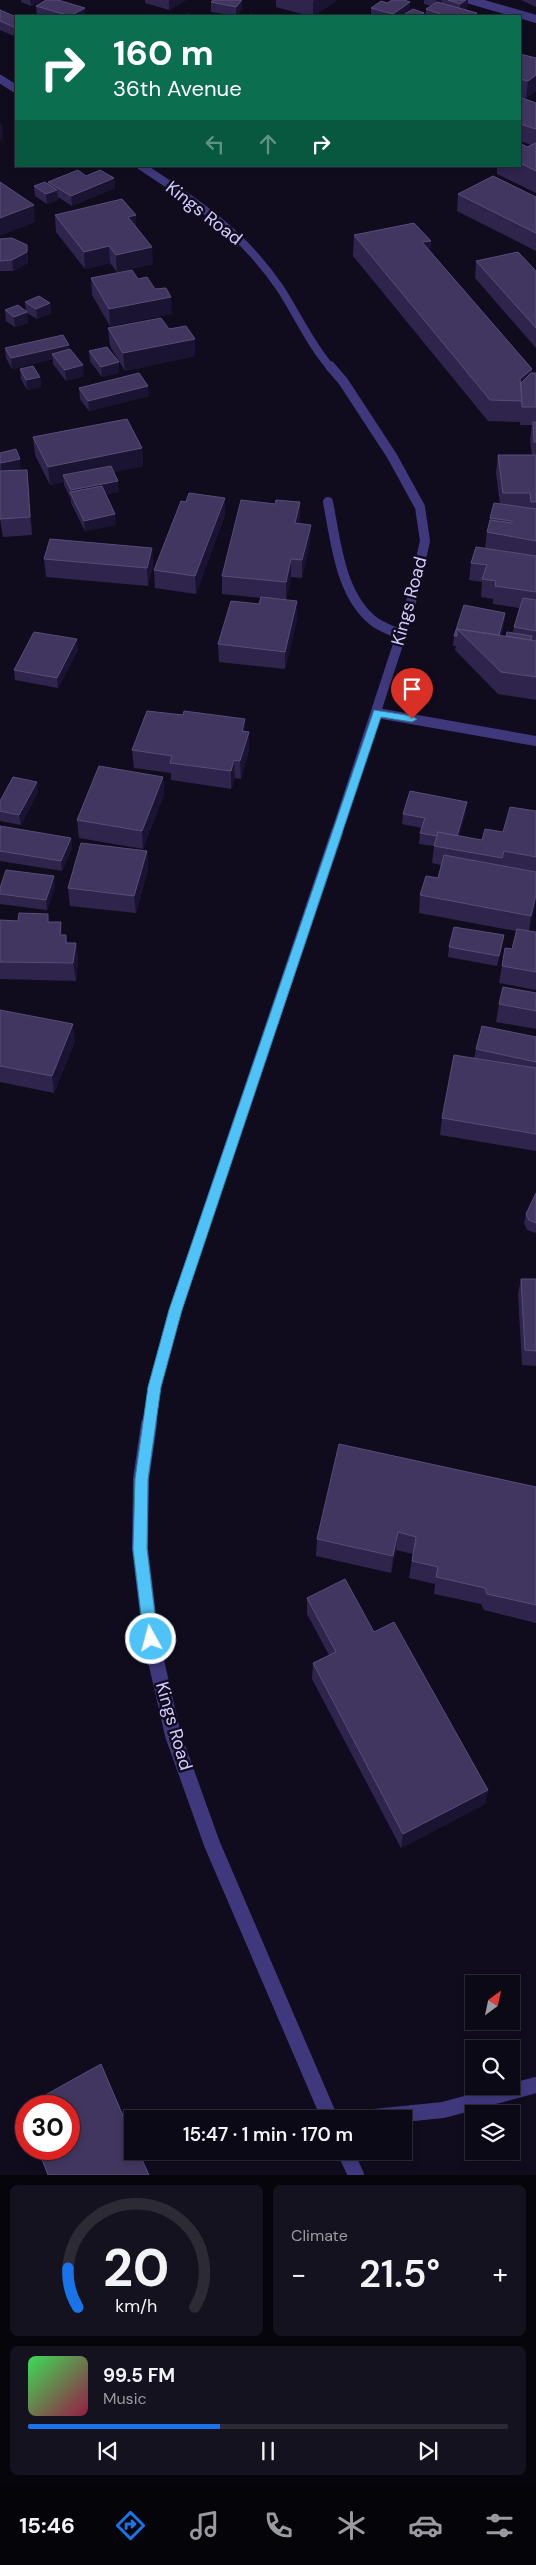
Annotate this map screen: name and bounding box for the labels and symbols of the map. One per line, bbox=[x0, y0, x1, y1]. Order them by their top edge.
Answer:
street label: Kings Road bbox=[161, 176, 247, 250]
street label: Kings Road bbox=[386, 554, 432, 648]
pin bbox=[391, 668, 433, 719]
position arrow bbox=[124, 1612, 176, 1664]
street label: Kings Road bbox=[150, 1679, 198, 1773]
north arrow bbox=[465, 1975, 520, 2030]
speed limit sign: 30 bbox=[15, 2095, 80, 2160]

